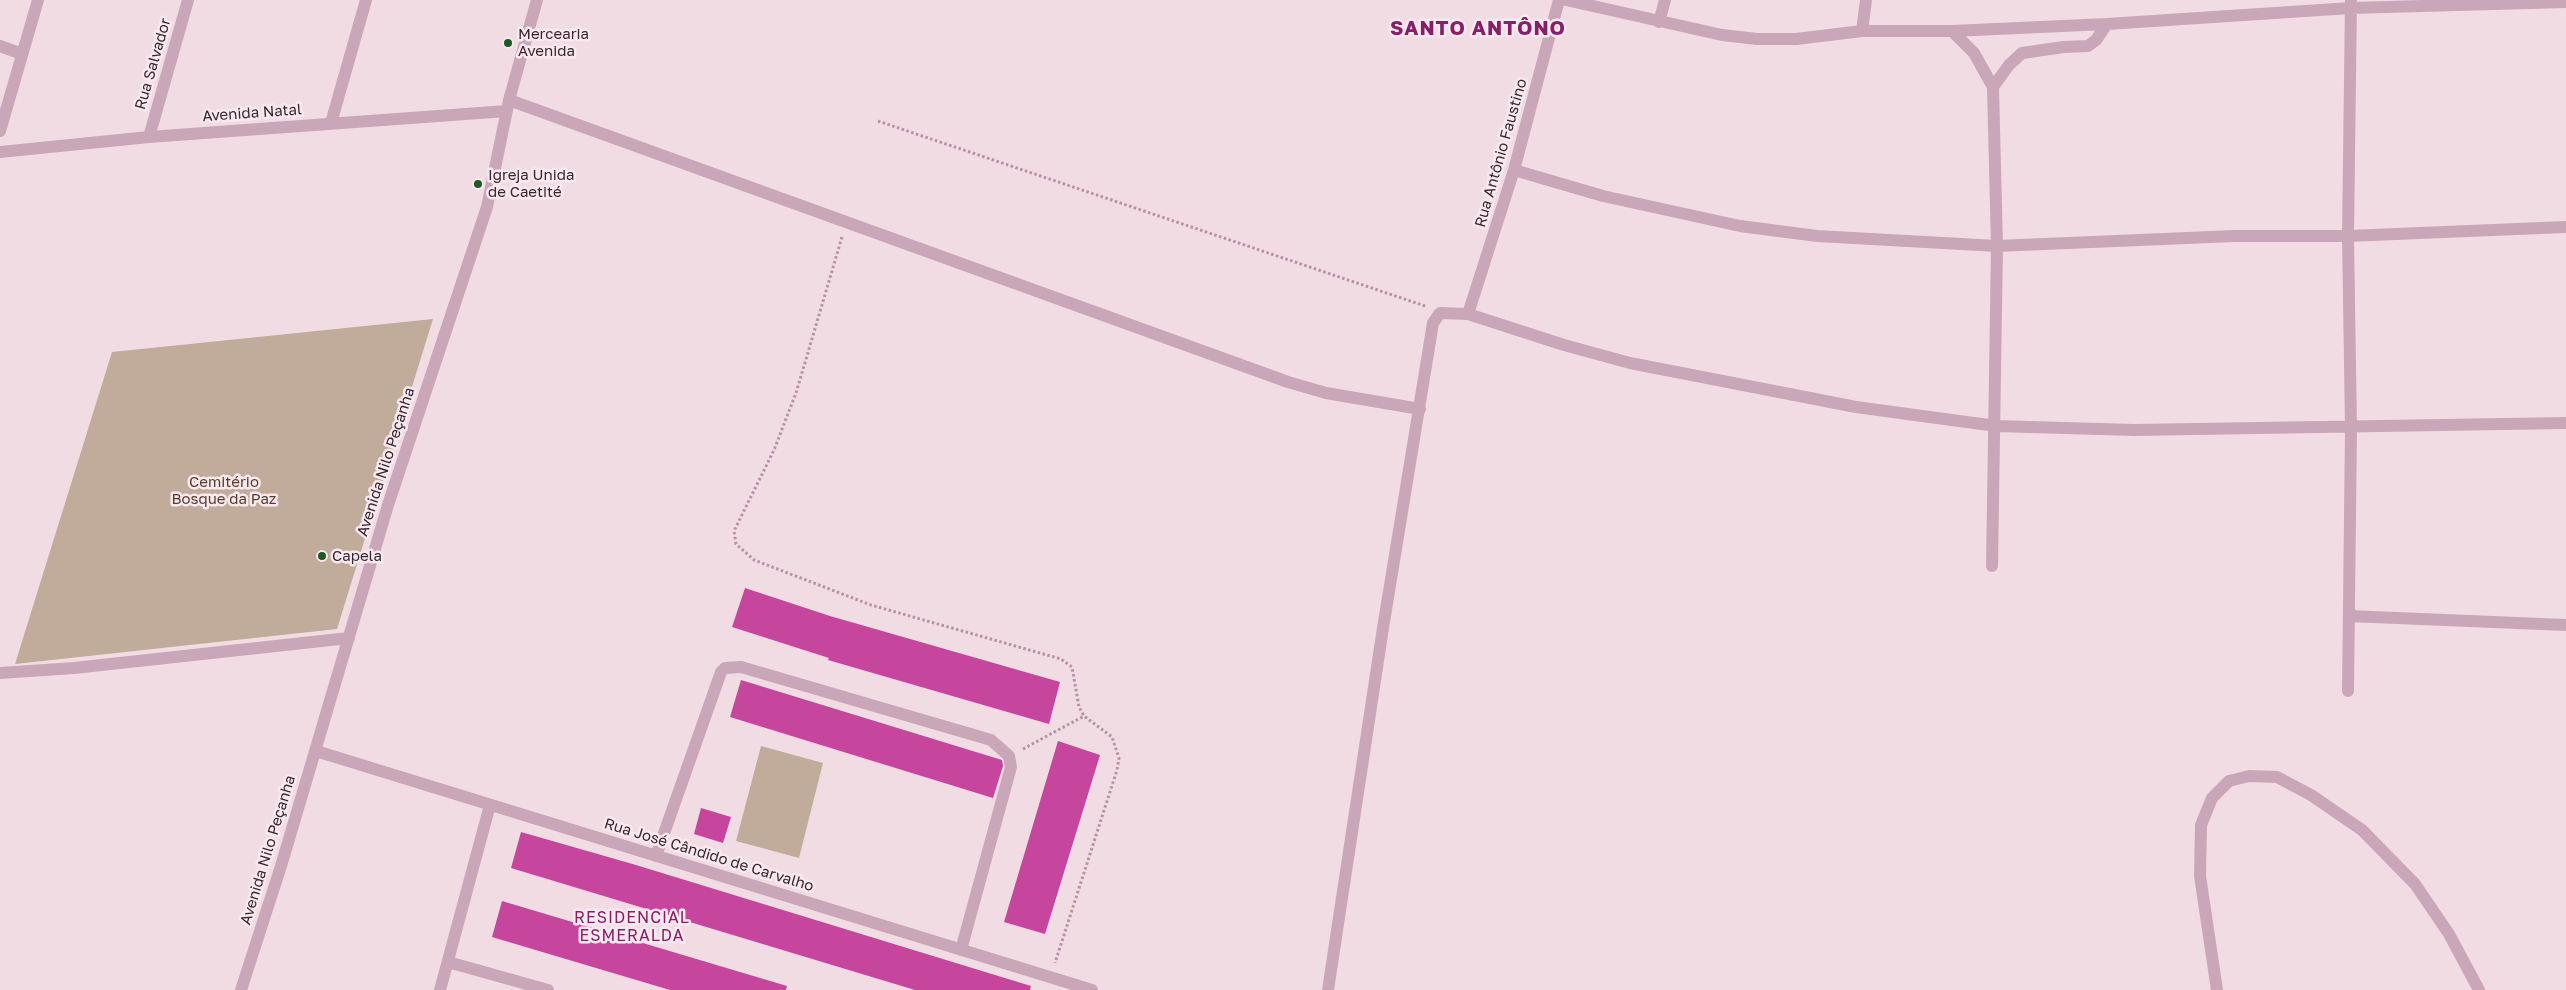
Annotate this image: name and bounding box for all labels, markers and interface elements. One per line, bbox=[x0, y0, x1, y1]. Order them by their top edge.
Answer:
street label: Rua Salvador bbox=[131, 16, 175, 112]
district label: SANTO ANTÔNO bbox=[1388, 17, 1568, 41]
place label: Mercearia Avenida bbox=[518, 25, 589, 60]
marker: Mercearia Avenida bbox=[502, 37, 514, 49]
street label: Rua Antônio Faustino bbox=[1471, 77, 1531, 229]
street label: Avenida Natal bbox=[202, 101, 302, 125]
place label: Igreja Unida de Caetité bbox=[488, 166, 574, 201]
marker: Igreja Unida de Caetité bbox=[472, 178, 484, 190]
street label: Avenida Nilo Peçanha bbox=[353, 385, 419, 539]
park label: Cemitério Bosque da Paz bbox=[172, 473, 276, 508]
place label: Capela bbox=[332, 547, 382, 565]
marker: Capela bbox=[316, 550, 328, 562]
street label: Avenida Nilo Peçanha bbox=[237, 773, 299, 927]
street label: Rua José Cândido de Carvalho bbox=[602, 815, 816, 895]
district label: RESIDENCIAL ESMERALDA bbox=[573, 908, 691, 946]

